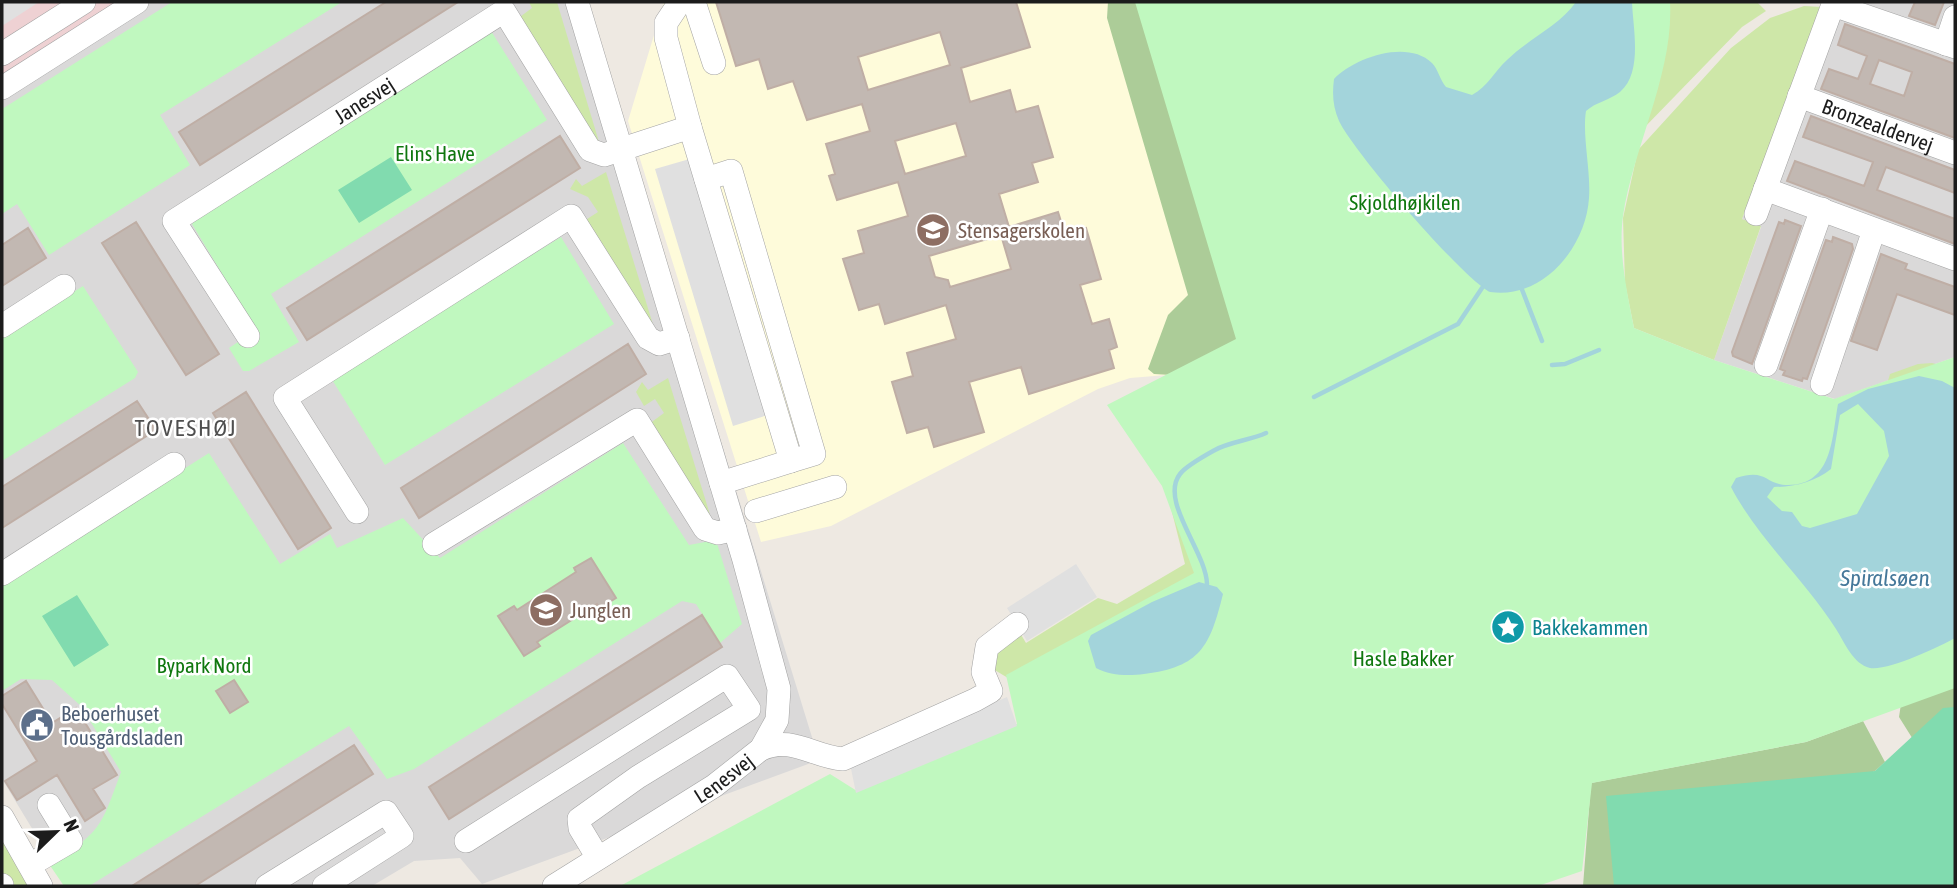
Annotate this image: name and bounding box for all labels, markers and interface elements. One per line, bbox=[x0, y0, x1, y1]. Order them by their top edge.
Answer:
street label: Janesvej bbox=[330, 72, 399, 128]
street label: Bronzealdervej bbox=[1819, 94, 1937, 156]
park label: Elins Have bbox=[395, 141, 475, 165]
park label: Skjoldhøjkilen bbox=[1349, 190, 1461, 214]
school or university icon: Stensagerskolen bbox=[914, 211, 952, 249]
place label: Stensagerskolen bbox=[958, 218, 1085, 242]
district label: TOVESHØJ bbox=[134, 415, 238, 441]
water label: Spiralsøen bbox=[1839, 565, 1930, 591]
school or university icon: Junglen bbox=[527, 591, 565, 629]
place label: Junglen bbox=[570, 598, 631, 622]
place icon: Bakkekammen bbox=[1489, 608, 1527, 646]
place label: Bakkekammen bbox=[1532, 615, 1648, 639]
park label: Hasle Bakker bbox=[1353, 646, 1454, 670]
park label: Bypark Nord bbox=[156, 653, 252, 677]
place label: Beboerhuset Tousgårdsladen bbox=[61, 701, 183, 749]
public building icon: Beboerhuset Tousgårdsladen bbox=[18, 706, 56, 744]
street label: Lenesvej bbox=[689, 748, 758, 808]
north arrow bbox=[21, 797, 91, 867]
text: N bbox=[59, 816, 84, 835]

